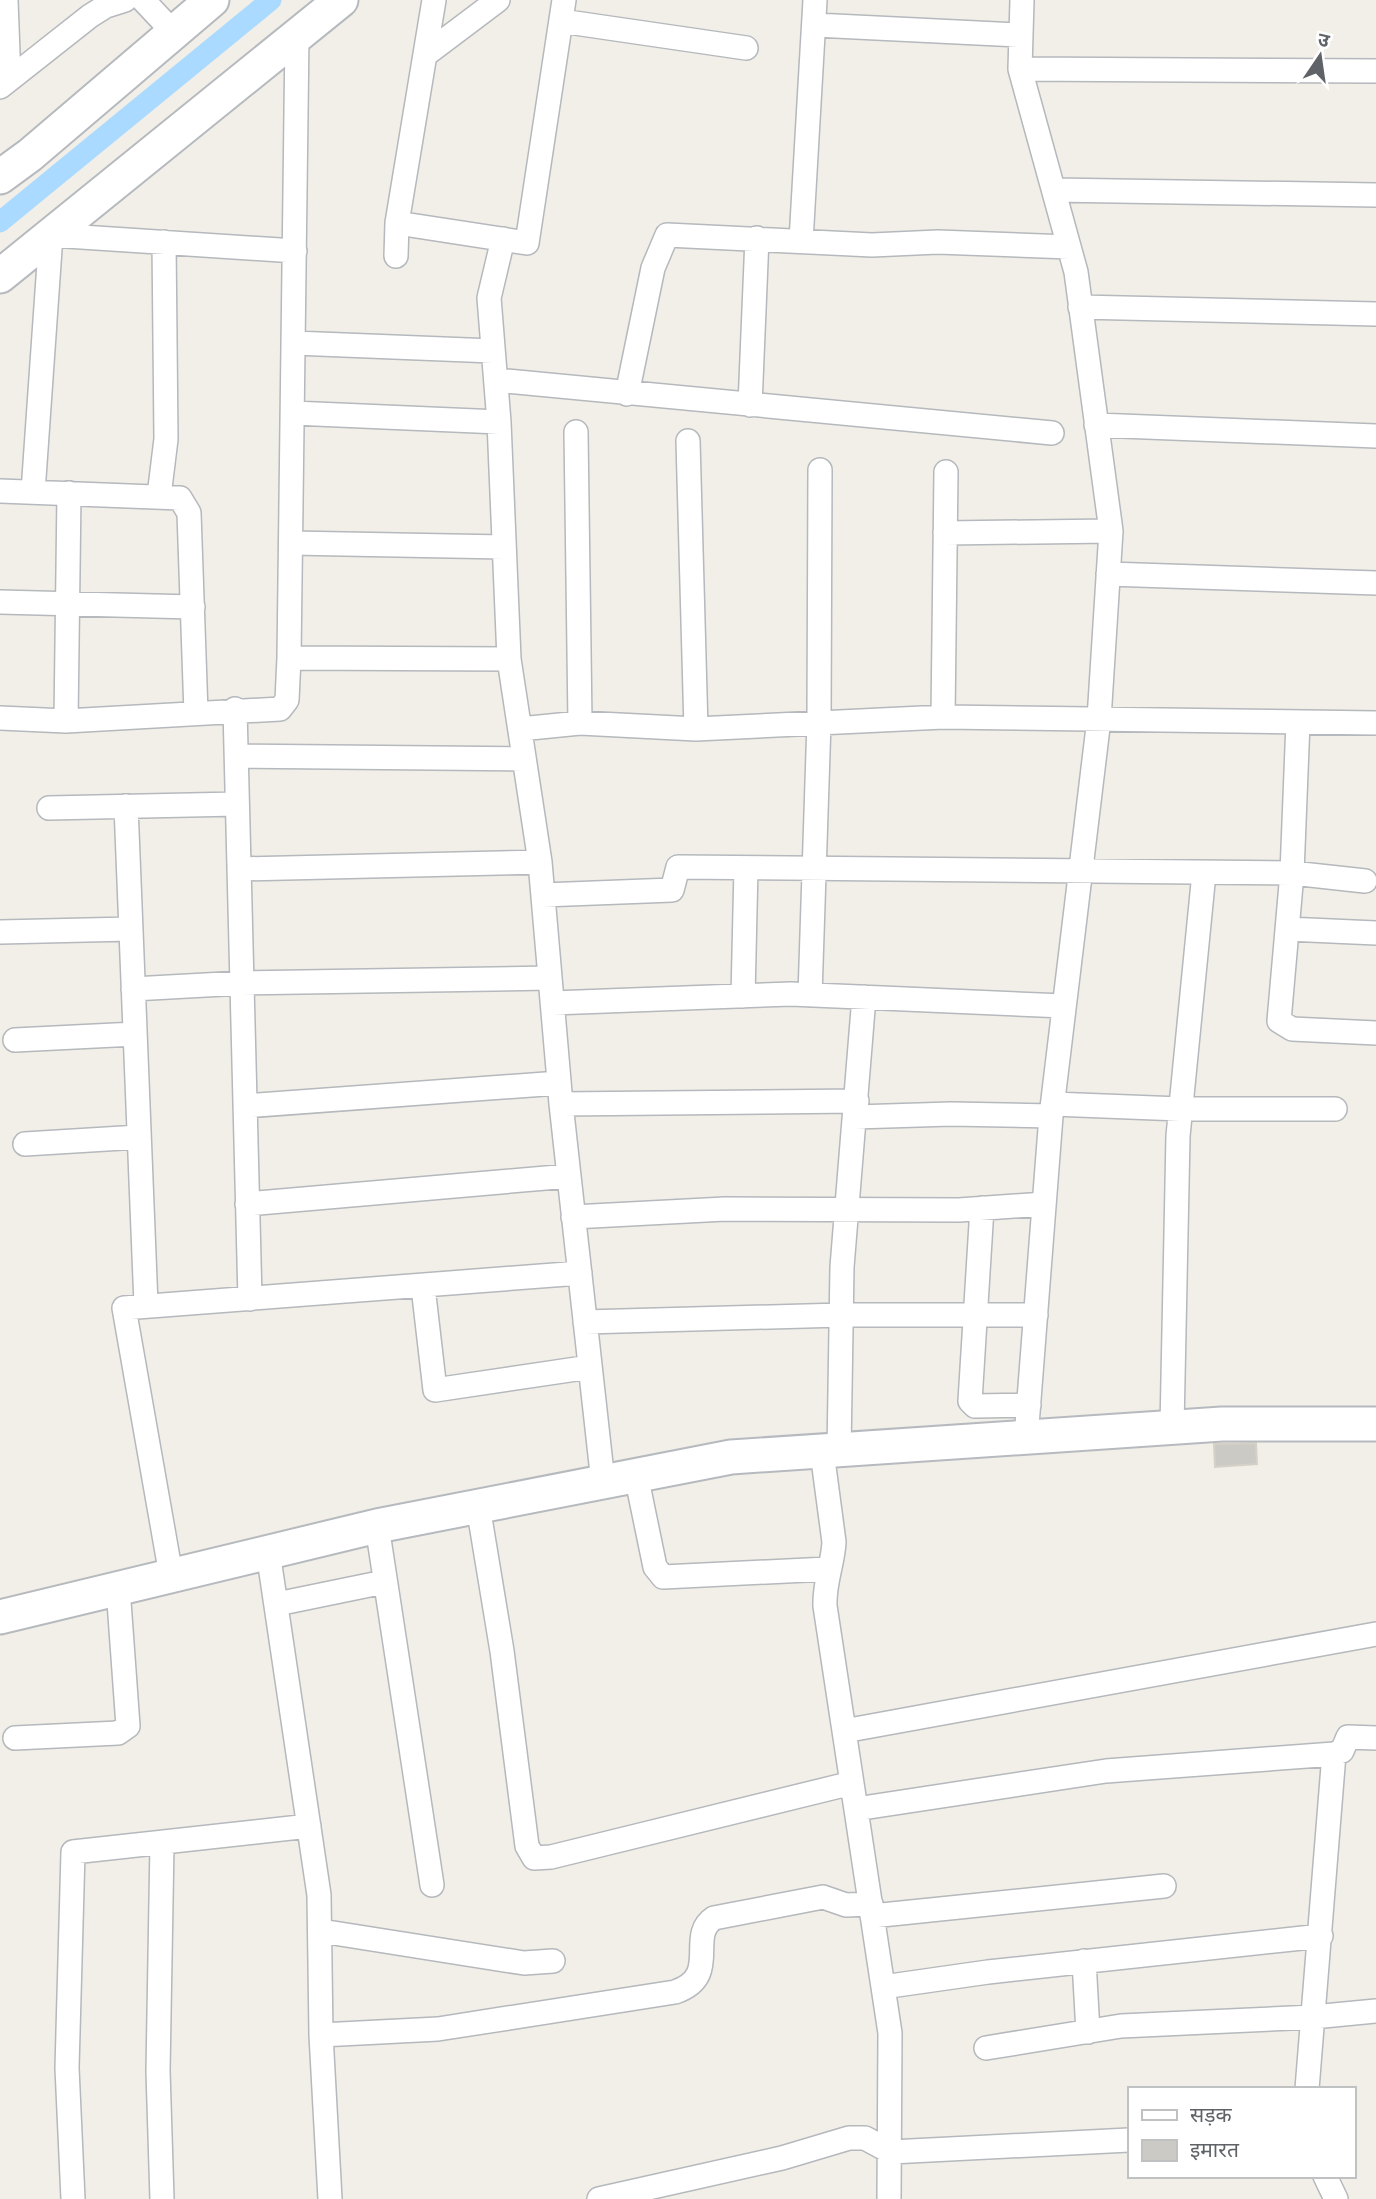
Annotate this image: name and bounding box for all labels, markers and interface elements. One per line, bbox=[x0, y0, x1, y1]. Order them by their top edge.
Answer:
north arrow bbox=[1285, 21, 1355, 91]
text: उ bbox=[1315, 26, 1333, 55]
legend bbox=[1128, 2087, 1355, 2178]
text: सड़क bbox=[1190, 2100, 1232, 2130]
text: इमारत bbox=[1190, 2135, 1240, 2165]

